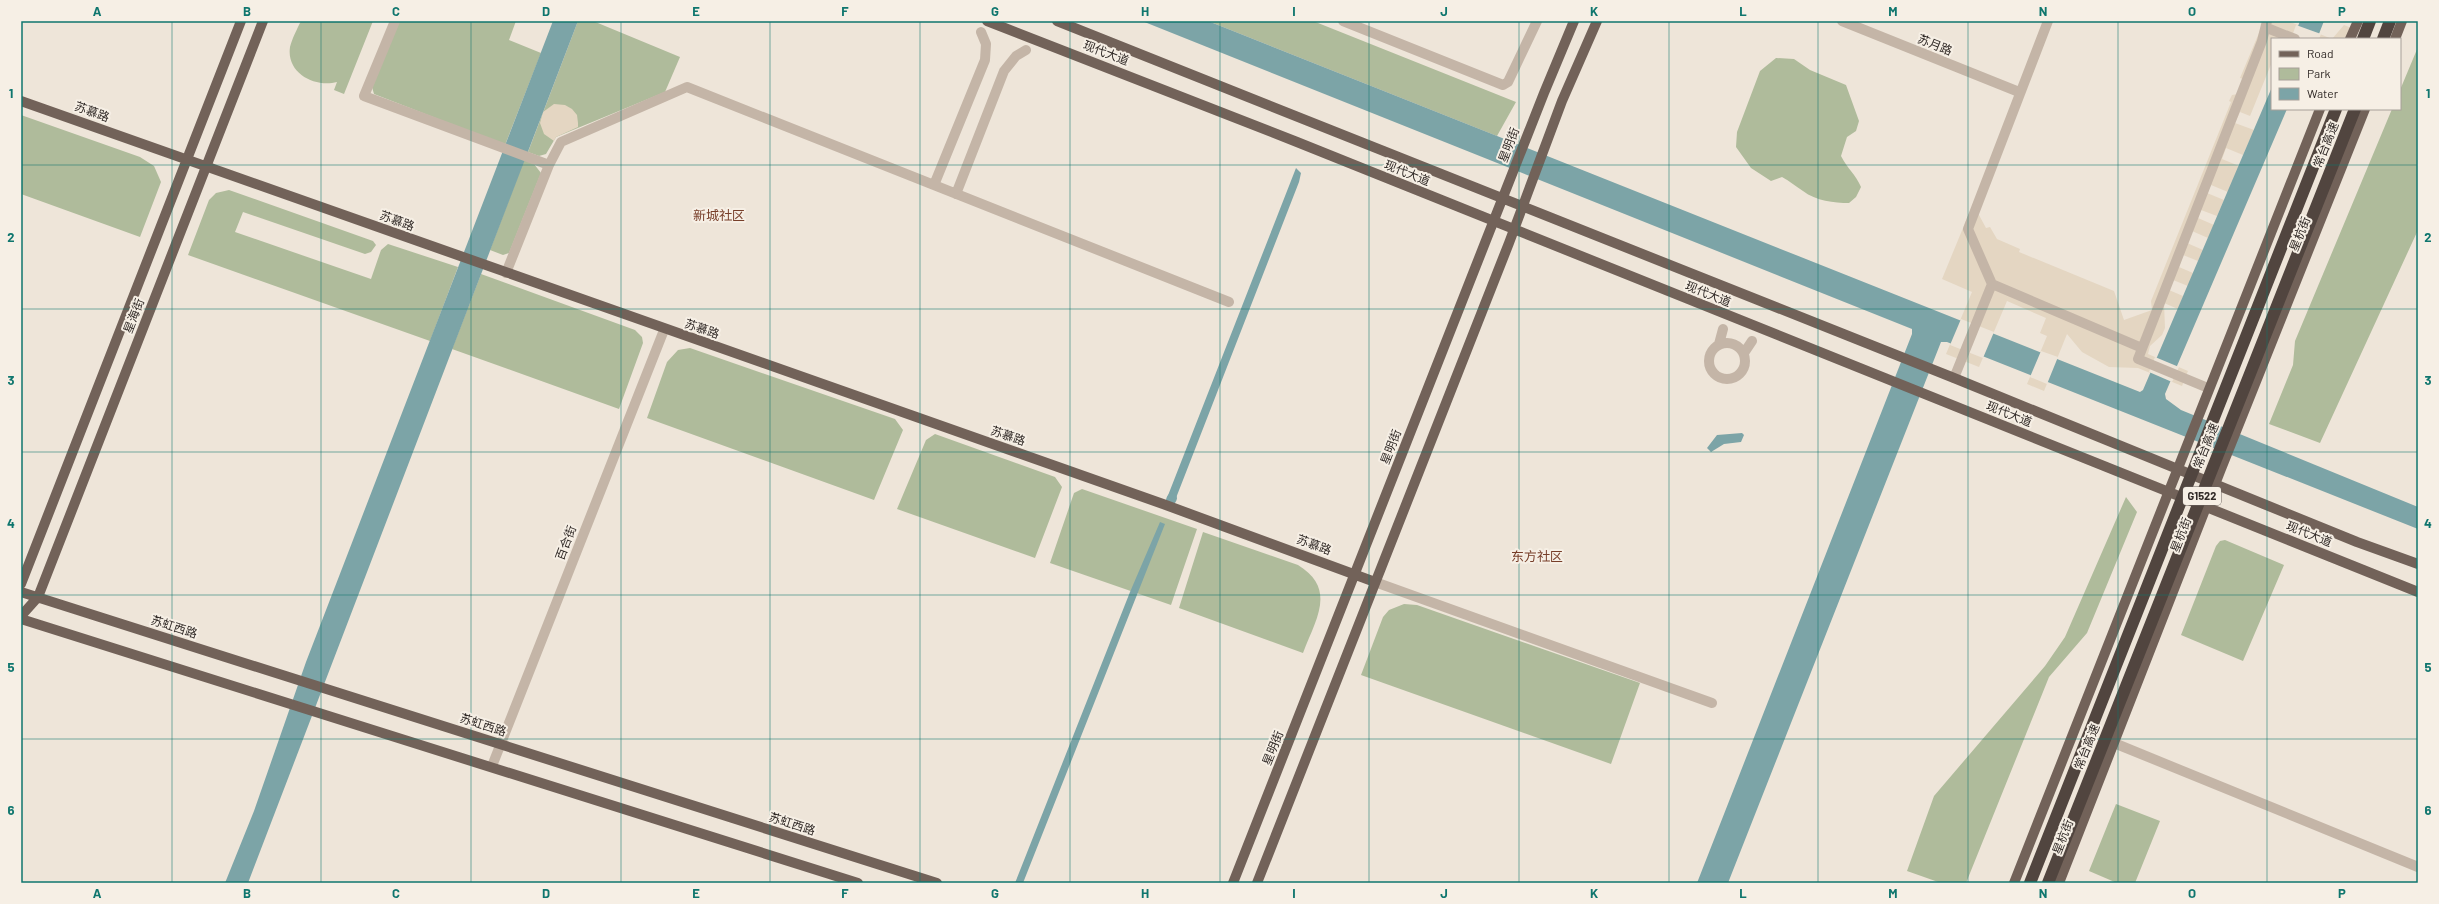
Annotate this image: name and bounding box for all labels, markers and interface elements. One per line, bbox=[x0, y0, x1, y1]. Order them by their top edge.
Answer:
text: A bbox=[93, 3, 102, 19]
text: B bbox=[243, 3, 251, 19]
text: C bbox=[392, 3, 400, 19]
text: D bbox=[542, 3, 550, 19]
text: E bbox=[692, 3, 700, 19]
text: F bbox=[841, 3, 849, 19]
text: G bbox=[991, 3, 999, 19]
text: H bbox=[1141, 3, 1149, 19]
text: I bbox=[1292, 3, 1296, 19]
text: J bbox=[1440, 3, 1448, 19]
text: K bbox=[1590, 3, 1598, 19]
text: L bbox=[1739, 3, 1747, 19]
text: M bbox=[1888, 3, 1898, 19]
text: N bbox=[2039, 3, 2047, 19]
text: O bbox=[2188, 3, 2196, 19]
text: P bbox=[2338, 3, 2346, 19]
street label: 苏月路 bbox=[1916, 31, 1955, 57]
street label: 现代大道 bbox=[1081, 37, 1131, 67]
legend bbox=[2271, 38, 2401, 110]
text: Road bbox=[2307, 46, 2334, 60]
text: Park bbox=[2307, 66, 2331, 80]
text: 1 bbox=[9, 85, 13, 101]
text: 1 bbox=[2426, 85, 2430, 101]
text: Water bbox=[2307, 86, 2339, 100]
street label: 苏慕路 bbox=[73, 98, 112, 124]
street label: 常台高速 bbox=[2310, 120, 2341, 170]
street label: 星明街 bbox=[1495, 125, 1521, 164]
street label: 现代大道 bbox=[1382, 157, 1432, 188]
street label: 苏慕路 bbox=[378, 207, 417, 233]
district label: 新城社区 bbox=[693, 207, 745, 223]
street label: 星杭街 bbox=[2286, 214, 2312, 253]
text: 2 bbox=[7, 229, 15, 245]
text: 2 bbox=[2424, 229, 2432, 245]
street label: 现代大道 bbox=[1683, 278, 1733, 309]
street label: 星海街 bbox=[120, 296, 146, 335]
street label: 苏慕路 bbox=[683, 316, 722, 341]
text: 3 bbox=[7, 372, 15, 388]
text: 3 bbox=[2424, 372, 2432, 388]
street label: 现代大道 bbox=[1984, 398, 2034, 429]
street label: 常台高速 bbox=[2190, 421, 2221, 471]
street label: 苏慕路 bbox=[989, 423, 1028, 448]
street label: 星明街 bbox=[1377, 427, 1403, 466]
road number: G1522 bbox=[2183, 487, 2221, 505]
text: 4 bbox=[7, 515, 15, 531]
street label: 星杭街 bbox=[2167, 515, 2193, 554]
text: 4 bbox=[2424, 515, 2432, 531]
street label: 现代大道 bbox=[2284, 518, 2334, 549]
street label: 百合街 bbox=[552, 523, 578, 562]
street label: 苏慕路 bbox=[1295, 531, 1334, 557]
district label: 东方社区 bbox=[1511, 548, 1563, 564]
street label: 苏虹西路 bbox=[149, 612, 199, 640]
text: 5 bbox=[7, 659, 15, 675]
text: 5 bbox=[2424, 659, 2432, 675]
street label: 苏虹西路 bbox=[458, 710, 508, 738]
street label: 常台高速 bbox=[2071, 722, 2102, 772]
street label: 星明街 bbox=[1259, 728, 1285, 767]
text: 6 bbox=[8, 802, 15, 818]
text: 6 bbox=[2425, 802, 2432, 818]
street label: 苏虹西路 bbox=[767, 809, 817, 837]
street label: 星杭街 bbox=[2049, 817, 2075, 856]
text: A bbox=[93, 885, 102, 901]
text: B bbox=[243, 885, 251, 901]
text: C bbox=[392, 885, 400, 901]
text: D bbox=[542, 885, 550, 901]
text: E bbox=[692, 885, 700, 901]
text: F bbox=[841, 885, 849, 901]
text: G bbox=[991, 885, 999, 901]
text: H bbox=[1141, 885, 1149, 901]
text: I bbox=[1292, 885, 1296, 901]
text: J bbox=[1440, 885, 1448, 901]
text: K bbox=[1590, 885, 1598, 901]
text: L bbox=[1739, 885, 1747, 901]
text: M bbox=[1888, 885, 1898, 901]
text: N bbox=[2039, 885, 2047, 901]
text: O bbox=[2188, 885, 2196, 901]
text: P bbox=[2338, 885, 2346, 901]

